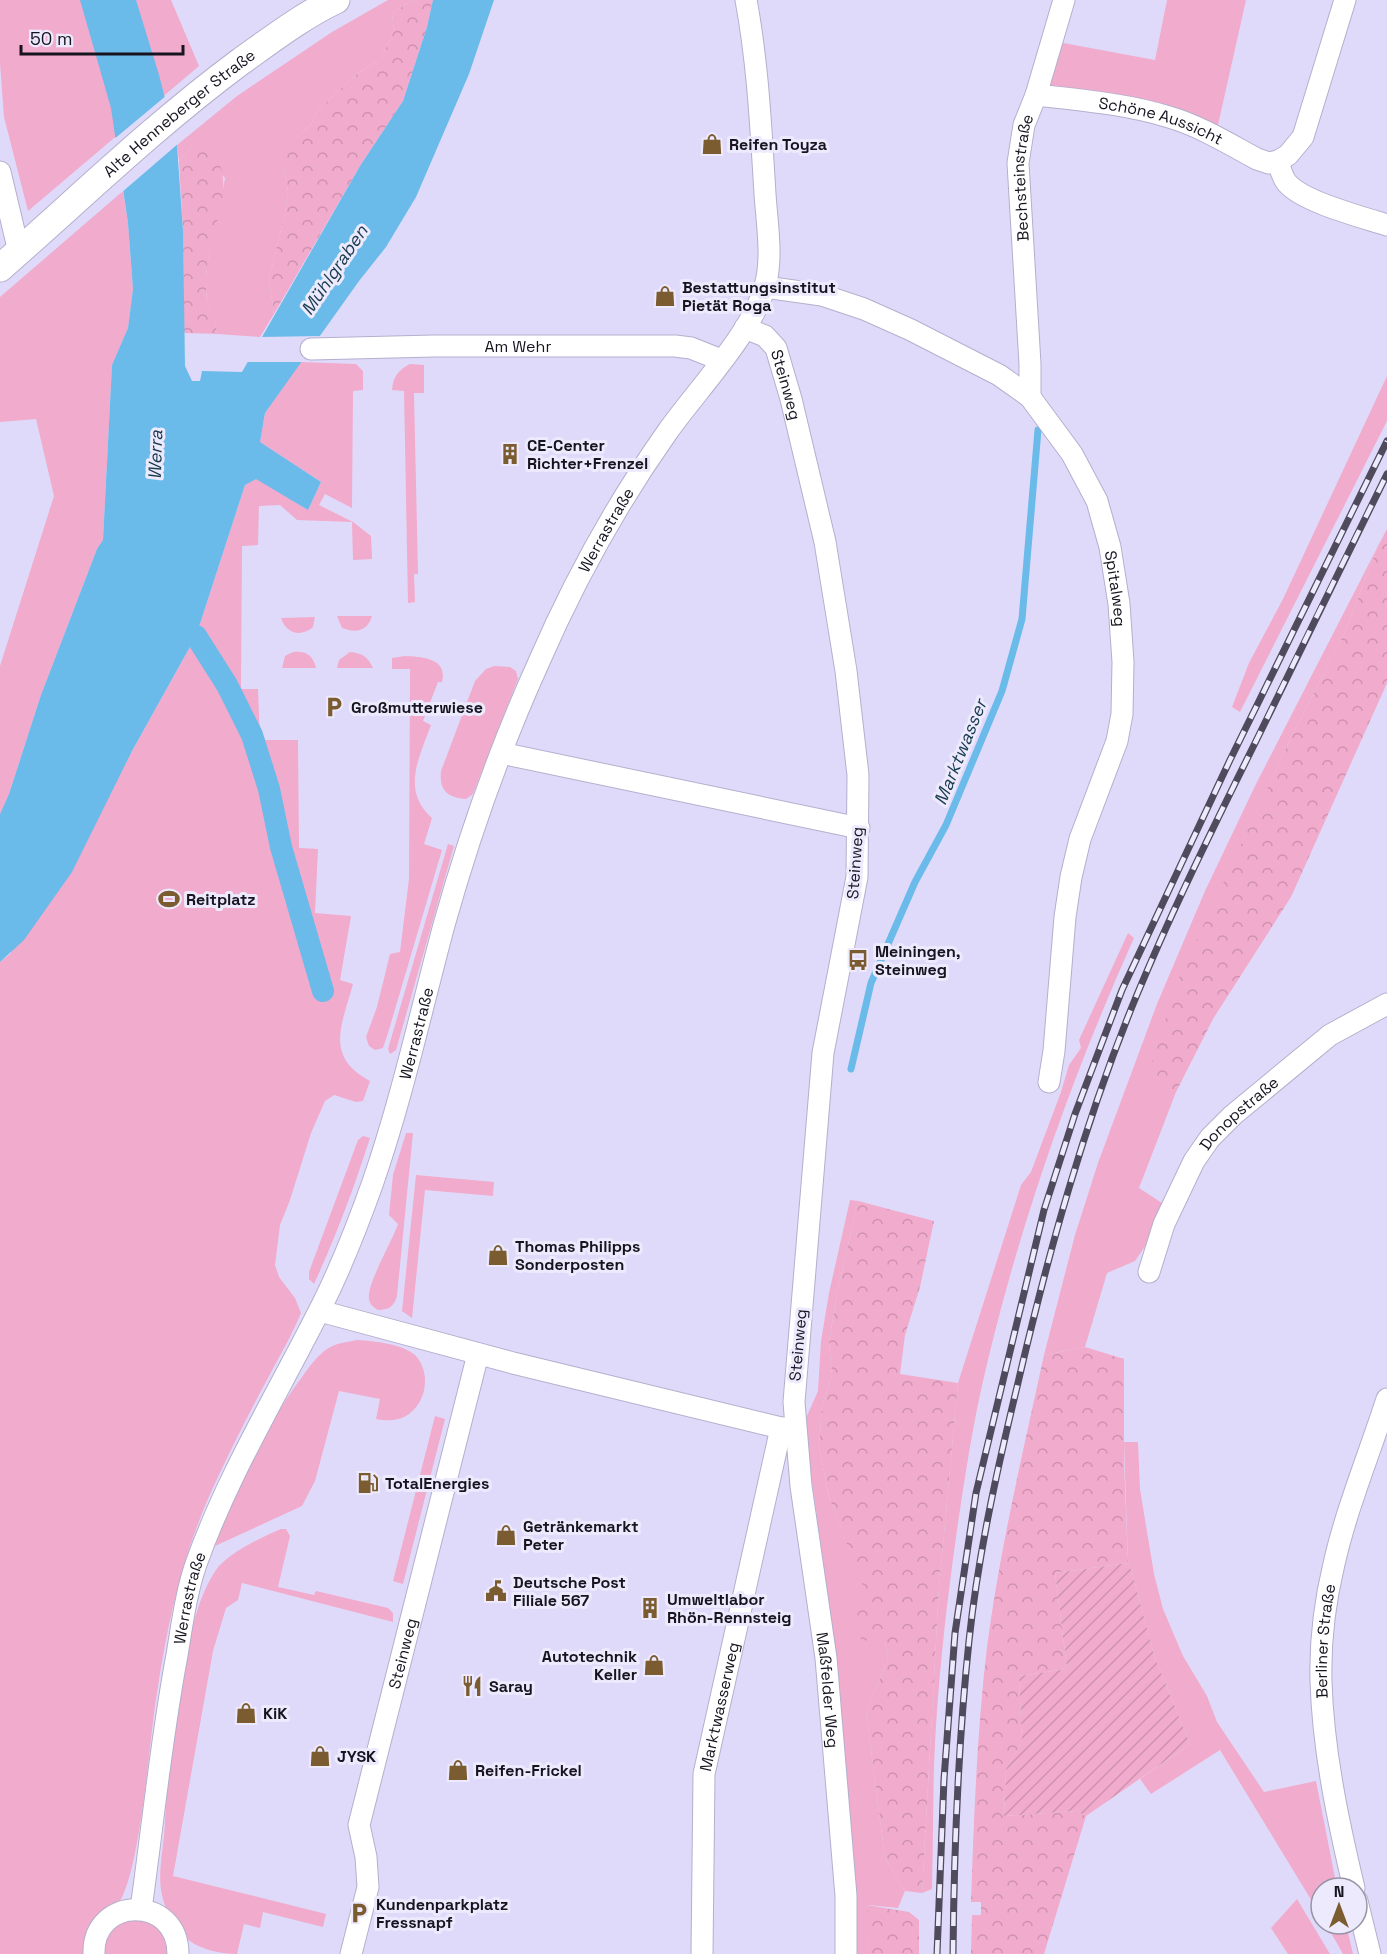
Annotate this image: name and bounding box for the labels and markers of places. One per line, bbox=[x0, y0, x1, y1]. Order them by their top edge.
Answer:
shop icon: Reifen Toyza bbox=[700, 132, 724, 156]
place label: Reifen Toyza bbox=[729, 134, 827, 155]
place label: Bestattungsinstitut Pietät Roga bbox=[682, 277, 836, 316]
shop icon: Bestattungsinstitut Pietät Roga bbox=[653, 284, 677, 308]
place label: CE-Center Richter+Frenzel bbox=[527, 435, 648, 474]
building icon: CE-Center Richter+Frenzel bbox=[498, 442, 522, 466]
parking icon: Großmutterwiese bbox=[322, 695, 346, 719]
place label: Großmutterwiese bbox=[351, 697, 483, 718]
sports icon: Reitplatz bbox=[157, 887, 181, 911]
place label: Reitplatz bbox=[186, 889, 256, 910]
place label: Meiningen, Steinweg bbox=[875, 941, 961, 980]
bus stop icon: Meiningen, Steinweg bbox=[846, 948, 870, 972]
place label: Thomas Philipps Sonderposten bbox=[515, 1236, 640, 1275]
shop icon: Thomas Philipps Sonderposten bbox=[486, 1243, 510, 1267]
fuel station icon: TotalEnergies bbox=[356, 1471, 380, 1495]
place label: TotalEnergies bbox=[385, 1473, 489, 1494]
place label: Getränkemarkt Peter bbox=[523, 1516, 638, 1555]
shop icon: Getränkemarkt Peter bbox=[494, 1523, 518, 1547]
place label: Deutsche Post Filiale 567 bbox=[513, 1572, 626, 1611]
public building icon: Deutsche Post Filiale 567 bbox=[484, 1579, 508, 1603]
place label: Umweltlabor Rhön-Rennsteig bbox=[667, 1589, 792, 1628]
building icon: Umweltlabor Rhön-Rennsteig bbox=[638, 1596, 662, 1620]
place label: Autotechnik Keller bbox=[542, 1646, 637, 1685]
shop icon: Autotechnik Keller bbox=[642, 1653, 666, 1677]
restaurant icon: Saray bbox=[460, 1674, 484, 1698]
place label: Saray bbox=[489, 1676, 533, 1697]
shop icon: KiK bbox=[234, 1701, 258, 1725]
place label: KiK bbox=[263, 1703, 287, 1724]
shop icon: JYSK bbox=[308, 1744, 332, 1768]
place label: JYSK bbox=[337, 1746, 376, 1767]
shop icon: Reifen-Frickel bbox=[446, 1758, 470, 1782]
place label: Reifen-Frickel bbox=[475, 1760, 582, 1781]
place label: Kundenparkplatz Fressnapf bbox=[376, 1894, 508, 1933]
parking icon: Kundenparkplatz Fressnapf bbox=[347, 1901, 371, 1925]

